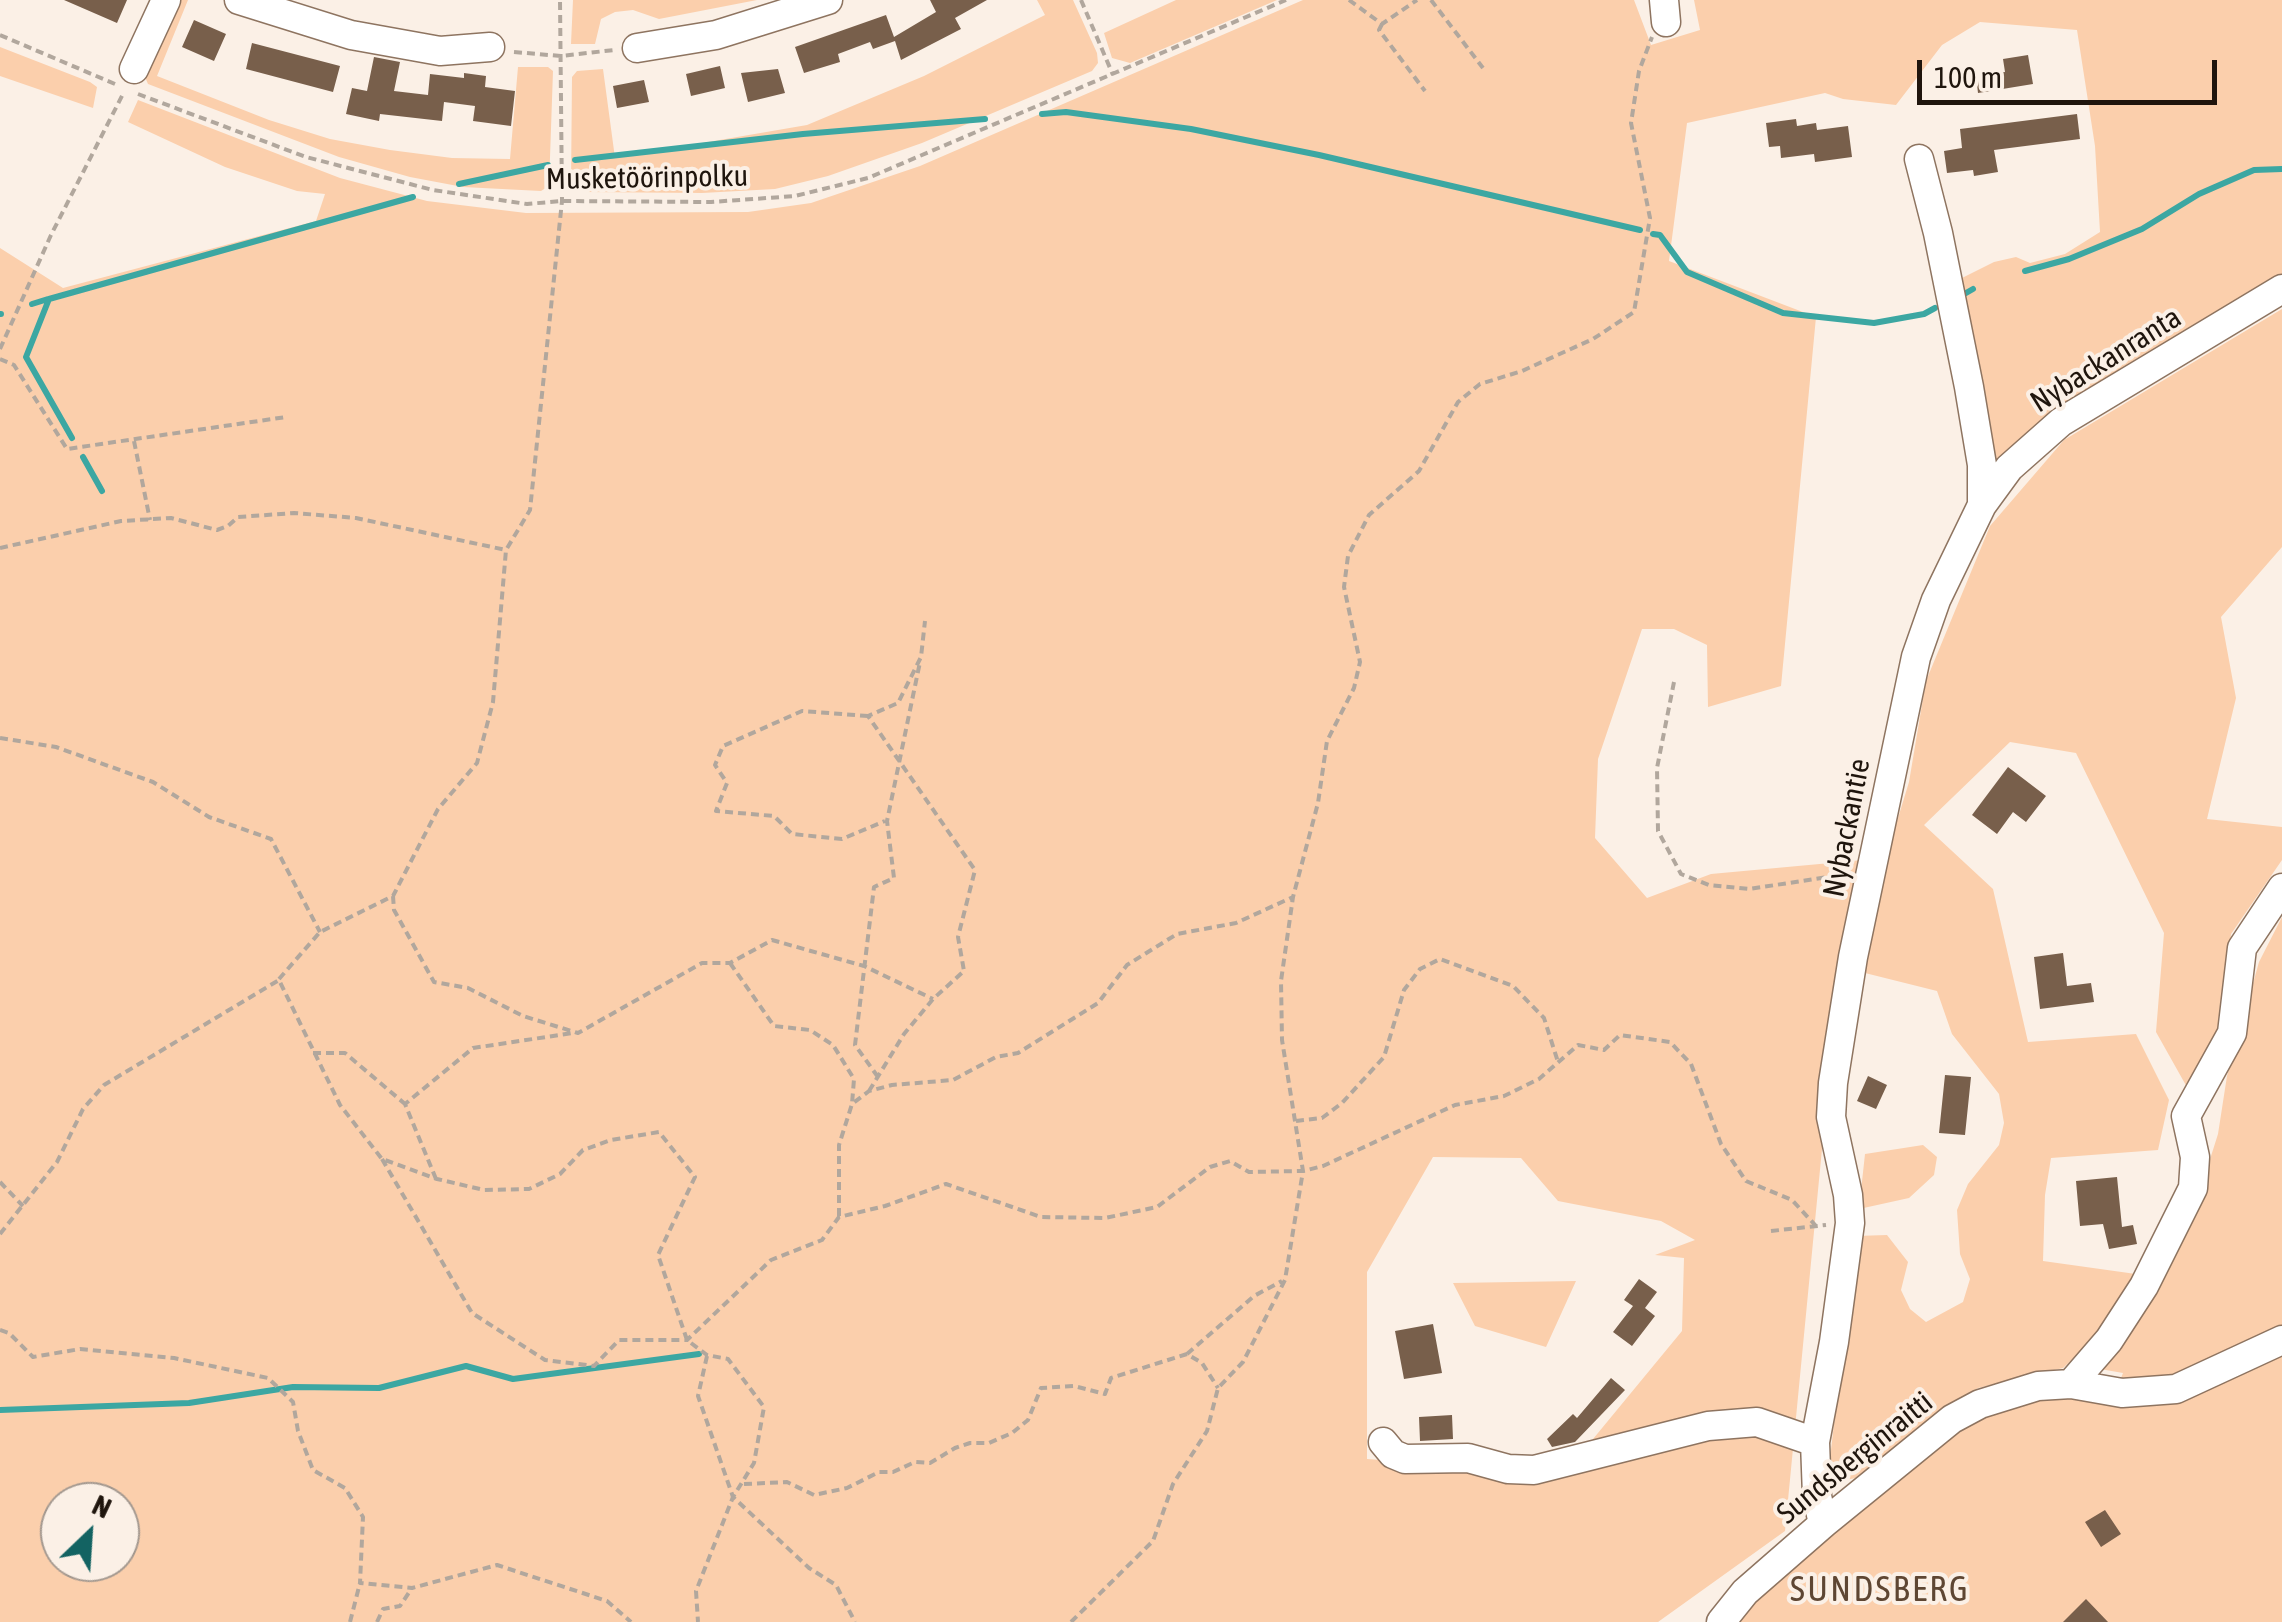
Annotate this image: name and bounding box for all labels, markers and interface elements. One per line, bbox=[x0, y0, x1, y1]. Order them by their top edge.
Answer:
scale bar bbox=[1922, 40, 2222, 102]
text: 100 m bbox=[1934, 60, 2002, 94]
street label: Musketöörinpolku bbox=[546, 158, 748, 198]
street label: Nybackanranta bbox=[2024, 300, 2188, 420]
street label: Nybackantie bbox=[1816, 756, 1878, 900]
street label: Sundsberginraitti bbox=[1770, 1384, 1940, 1532]
north arrow bbox=[40, 1482, 140, 1582]
text: N bbox=[88, 1489, 116, 1525]
district label: SUNDSBERG bbox=[1790, 1569, 1970, 1611]

